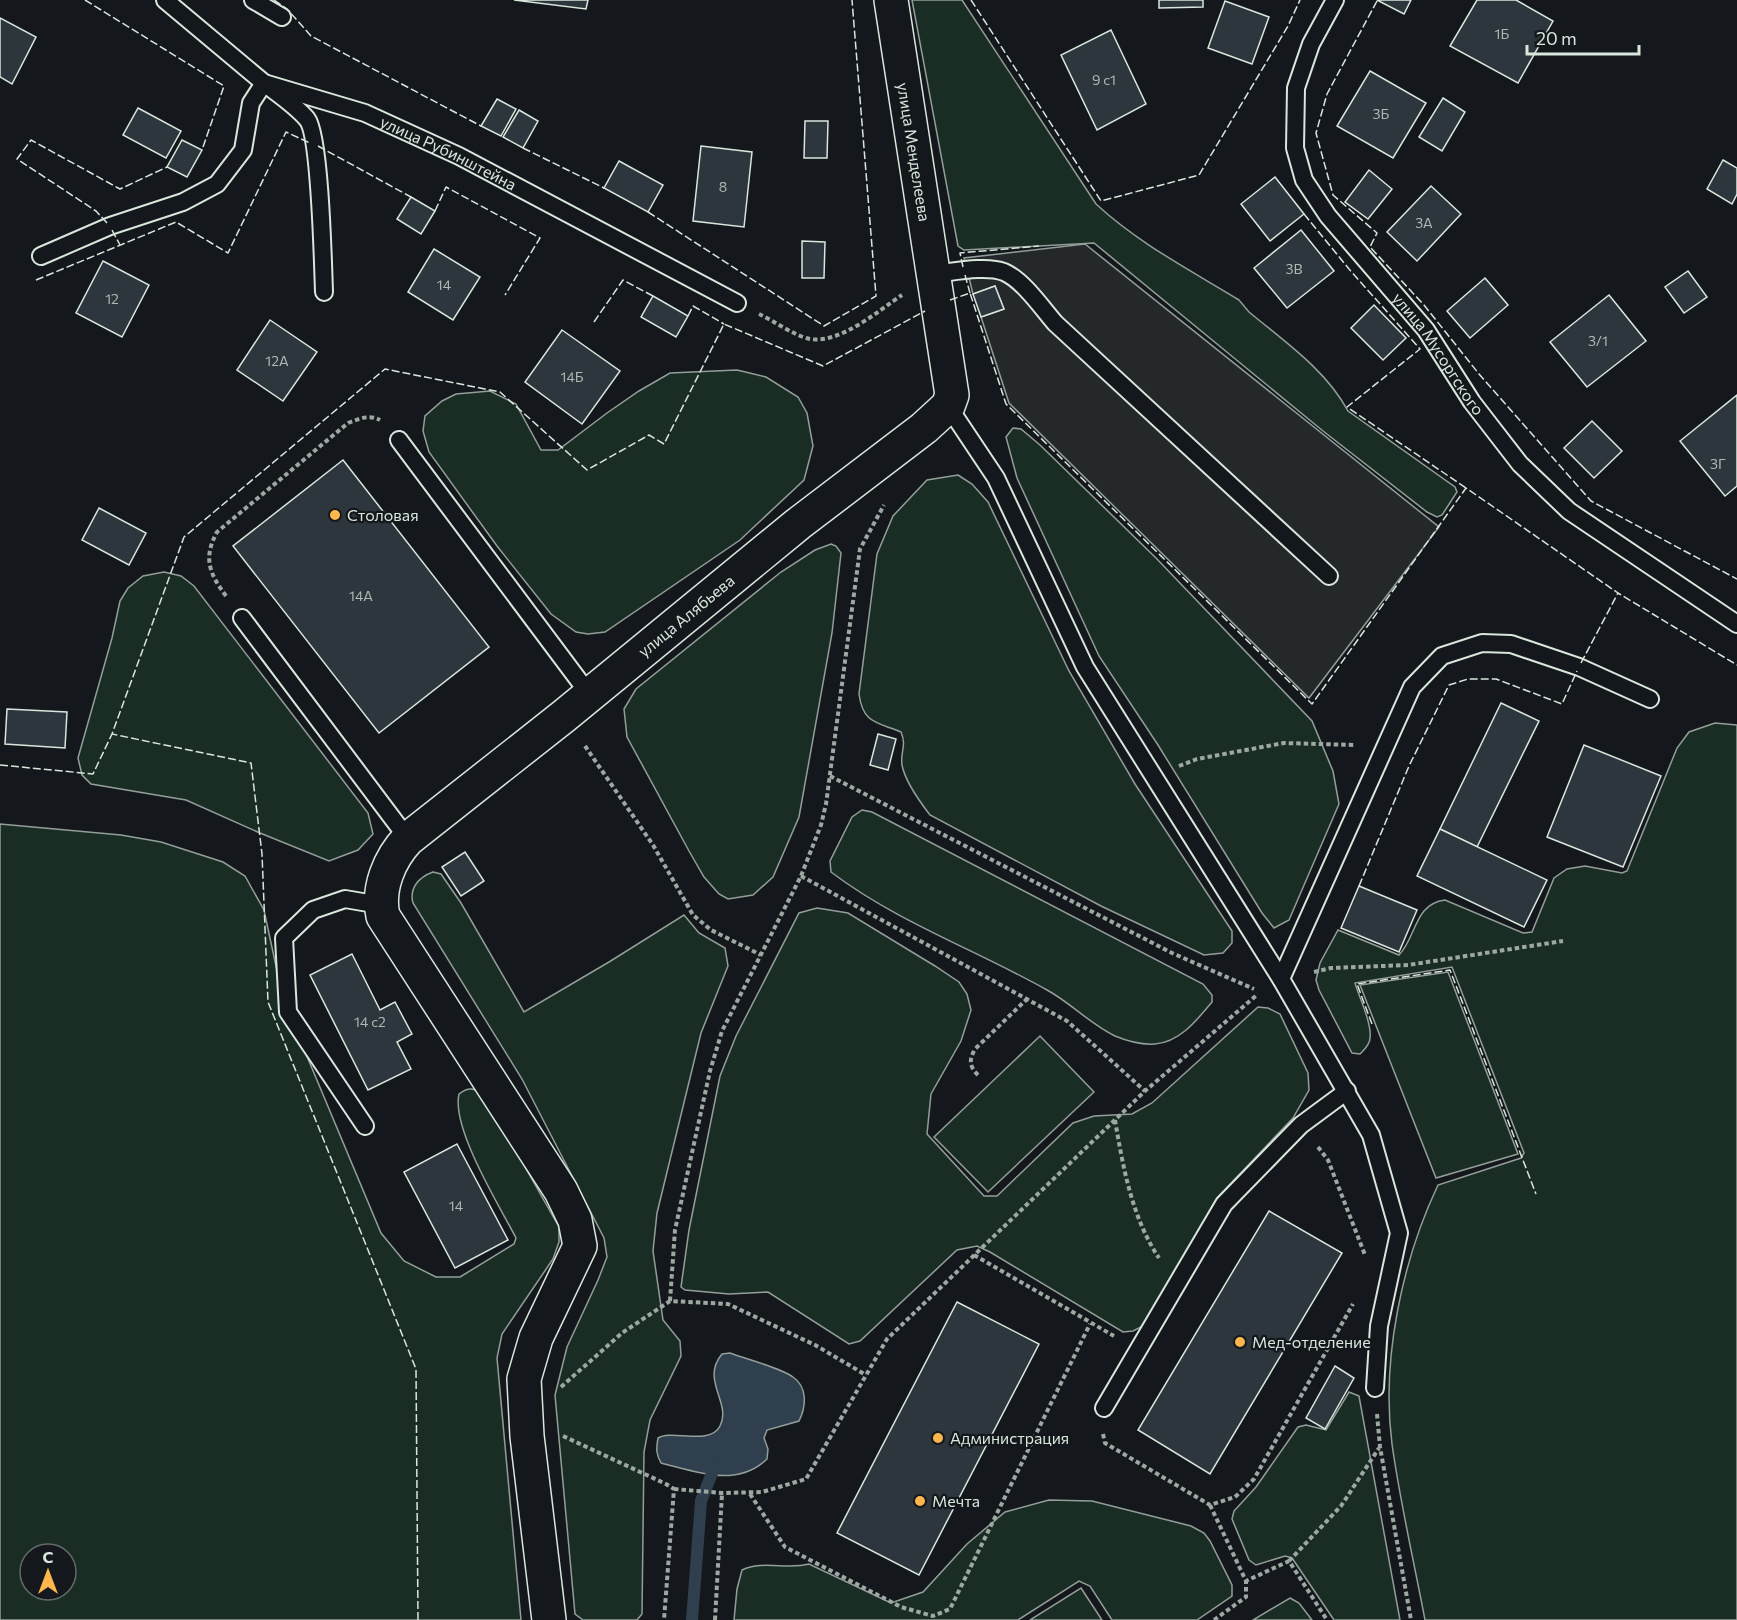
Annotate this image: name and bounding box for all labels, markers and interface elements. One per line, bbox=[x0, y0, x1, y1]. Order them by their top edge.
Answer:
scale bar bbox=[1527, 18, 1640, 56]
house number: 1Б bbox=[1495, 25, 1510, 42]
text: 20 m bbox=[1536, 27, 1577, 49]
house number: 9 с1 bbox=[1092, 71, 1116, 88]
street label: улица Менделеева bbox=[894, 81, 935, 223]
house number: 3Б bbox=[1373, 105, 1390, 122]
street label: улица Рубинштейна bbox=[378, 111, 520, 194]
house number: 8 bbox=[719, 178, 727, 195]
house number: 3А bbox=[1415, 214, 1433, 231]
house number: 3В bbox=[1285, 260, 1303, 277]
house number: 14 bbox=[437, 276, 452, 293]
street label: улица Мусоргского bbox=[1389, 288, 1488, 418]
house number: 12 bbox=[105, 290, 119, 307]
house number: 3/1 bbox=[1588, 332, 1608, 349]
house number: 12А bbox=[265, 352, 289, 369]
house number: 14Б bbox=[560, 368, 584, 385]
house number: 3Г bbox=[1710, 455, 1726, 472]
place label: Столовая bbox=[347, 505, 419, 524]
marker: Столовая bbox=[328, 508, 342, 522]
street label: улица Алябьева bbox=[634, 570, 738, 660]
house number: 14А bbox=[349, 587, 373, 604]
house number: 14 с2 bbox=[354, 1013, 386, 1030]
house number: 14 bbox=[449, 1197, 464, 1214]
place label: Мед-отделение bbox=[1252, 1332, 1371, 1351]
marker: Мед-отделение bbox=[1233, 1335, 1247, 1349]
place label: Администрация bbox=[950, 1428, 1069, 1447]
marker: Администрация bbox=[931, 1431, 945, 1445]
place label: Мечта bbox=[932, 1491, 980, 1510]
marker: Мечта bbox=[913, 1494, 927, 1508]
north arrow bbox=[18, 1542, 78, 1602]
text: С bbox=[43, 1547, 54, 1566]

